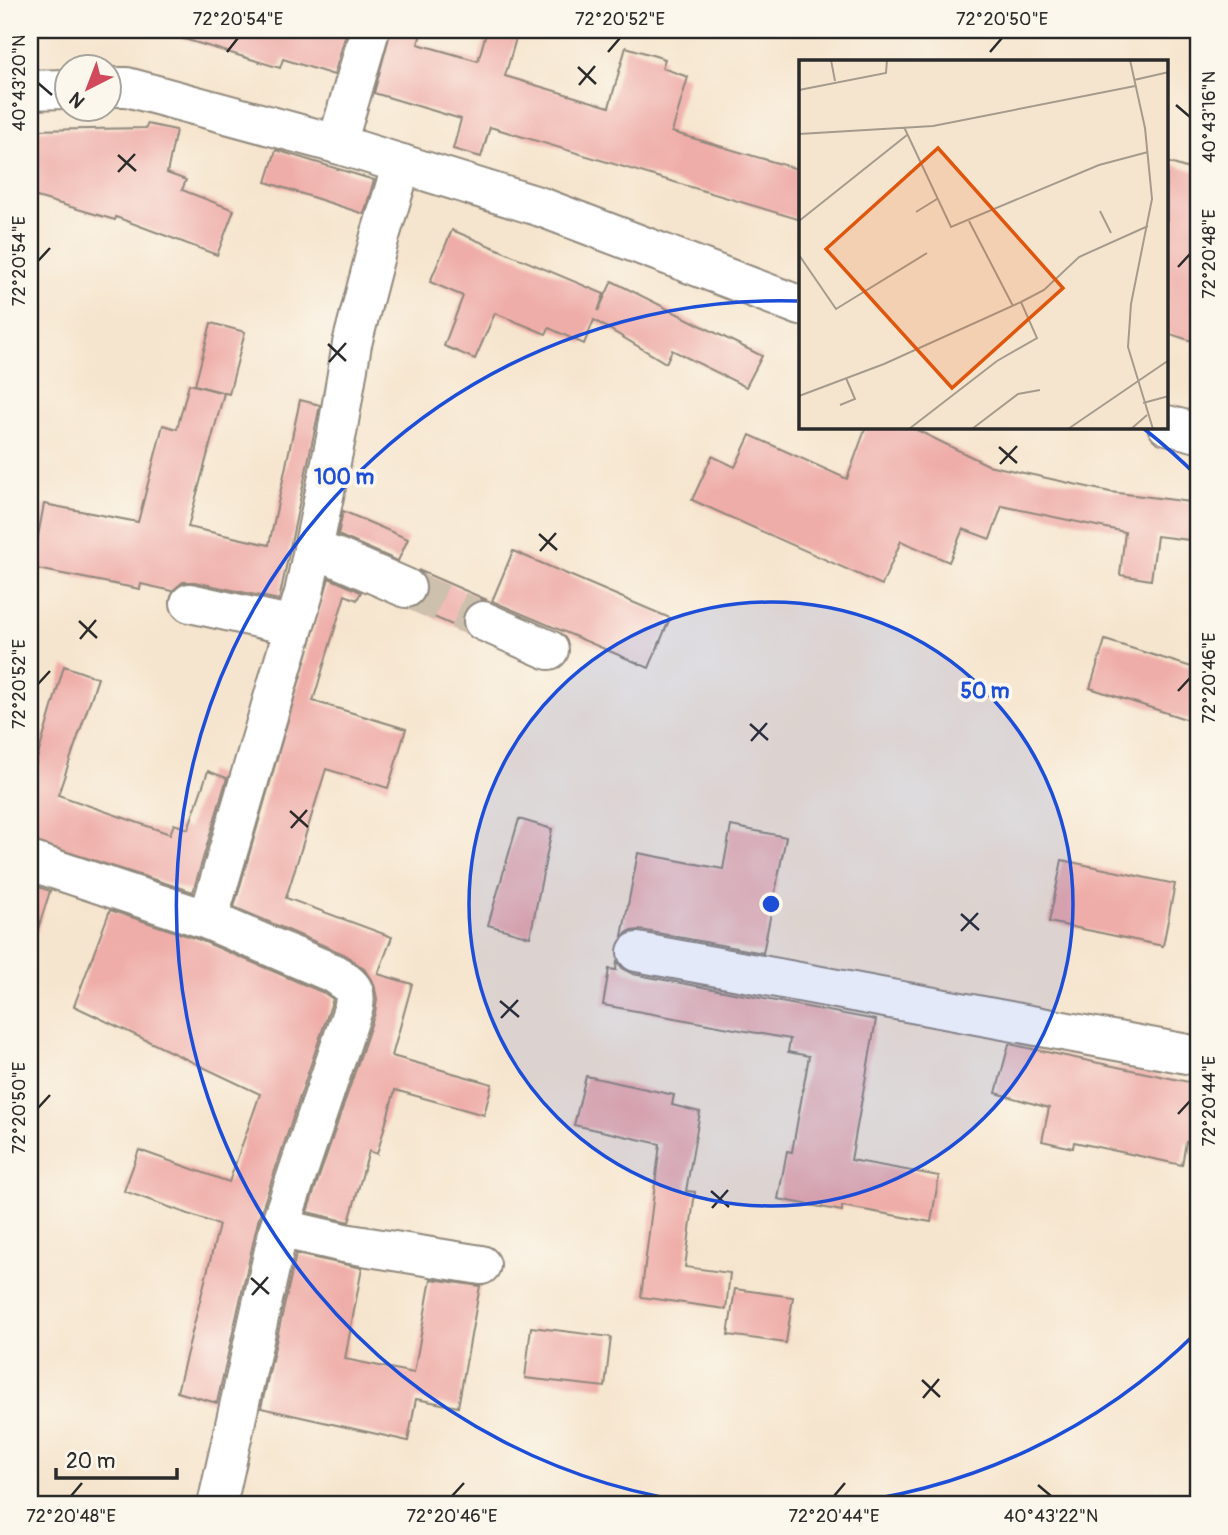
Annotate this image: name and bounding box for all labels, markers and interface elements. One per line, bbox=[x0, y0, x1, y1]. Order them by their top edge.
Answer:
text: 72°20'54"E bbox=[193, 8, 283, 31]
text: 72°20'52"E bbox=[575, 8, 665, 31]
text: 72°20'50"E bbox=[956, 8, 1048, 31]
text: 40°43'20"N bbox=[8, 35, 31, 131]
north arrow bbox=[52, 52, 122, 122]
inset map bbox=[799, 60, 1168, 429]
text: 40°43'16"N bbox=[1198, 71, 1221, 163]
text: N bbox=[64, 87, 90, 113]
text: 72°20'48"E bbox=[1198, 209, 1221, 299]
text: 72°20'54"E bbox=[8, 216, 31, 306]
text: 100 m bbox=[314, 464, 374, 491]
text: 72°20'46"E bbox=[1198, 633, 1221, 723]
text: 72°20'52"E bbox=[8, 639, 31, 729]
text: 50 m bbox=[961, 678, 1010, 705]
centre of rings bbox=[759, 892, 783, 916]
text: 72°20'44"E bbox=[1198, 1056, 1221, 1146]
text: 72°20'50"E bbox=[8, 1062, 31, 1154]
scale bar bbox=[56, 1437, 177, 1481]
text: 20 m bbox=[66, 1448, 115, 1475]
text: 72°20'48"E bbox=[26, 1505, 116, 1528]
text: 72°20'46"E bbox=[407, 1505, 497, 1528]
text: 72°20'44"E bbox=[789, 1505, 879, 1528]
text: 40°43'22"N bbox=[1004, 1505, 1098, 1528]

